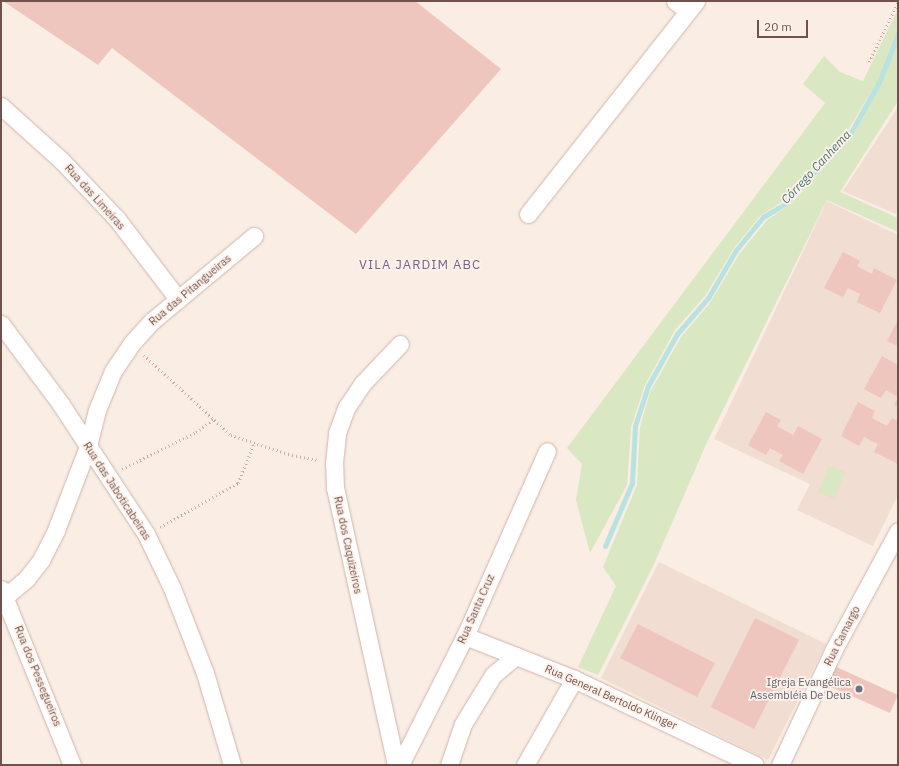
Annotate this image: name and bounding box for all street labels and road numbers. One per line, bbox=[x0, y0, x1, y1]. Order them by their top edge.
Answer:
street label: Rua das Limeiras bbox=[62, 161, 128, 233]
street label: Rua das Pitangueiras bbox=[146, 252, 234, 328]
street label: Rua das Jaboticabeiras bbox=[80, 439, 154, 543]
street label: Rua dos Caquizeiros bbox=[331, 495, 365, 595]
street label: Rua Santa Cruz bbox=[455, 572, 497, 646]
street label: Rua Camargo bbox=[821, 604, 863, 668]
street label: Rua dos Pessegueiros bbox=[12, 624, 64, 728]
street label: Rua General Bertoldo Klinger bbox=[543, 662, 679, 732]

